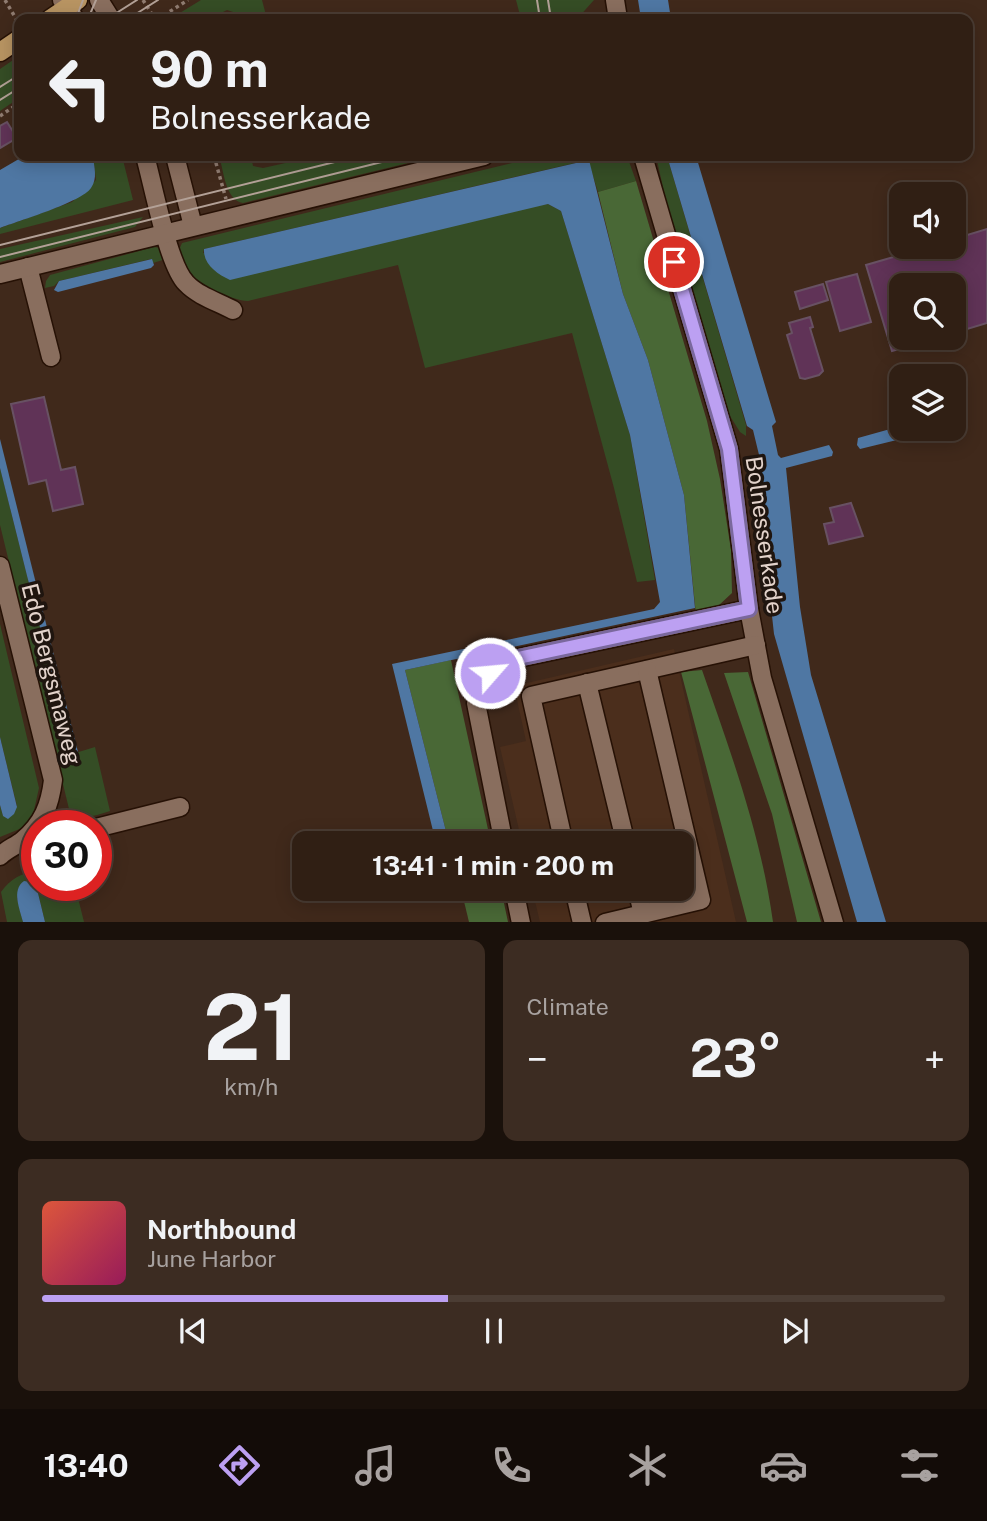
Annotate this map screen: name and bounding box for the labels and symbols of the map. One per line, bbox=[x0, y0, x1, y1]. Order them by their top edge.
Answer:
pin bbox=[644, 232, 704, 292]
street label: Bolnesserkade bbox=[741, 454, 789, 616]
street label: Edo Bergsmaweg bbox=[16, 580, 88, 768]
position arrow bbox=[453, 636, 527, 710]
speed limit sign: 30 bbox=[21, 810, 112, 901]

